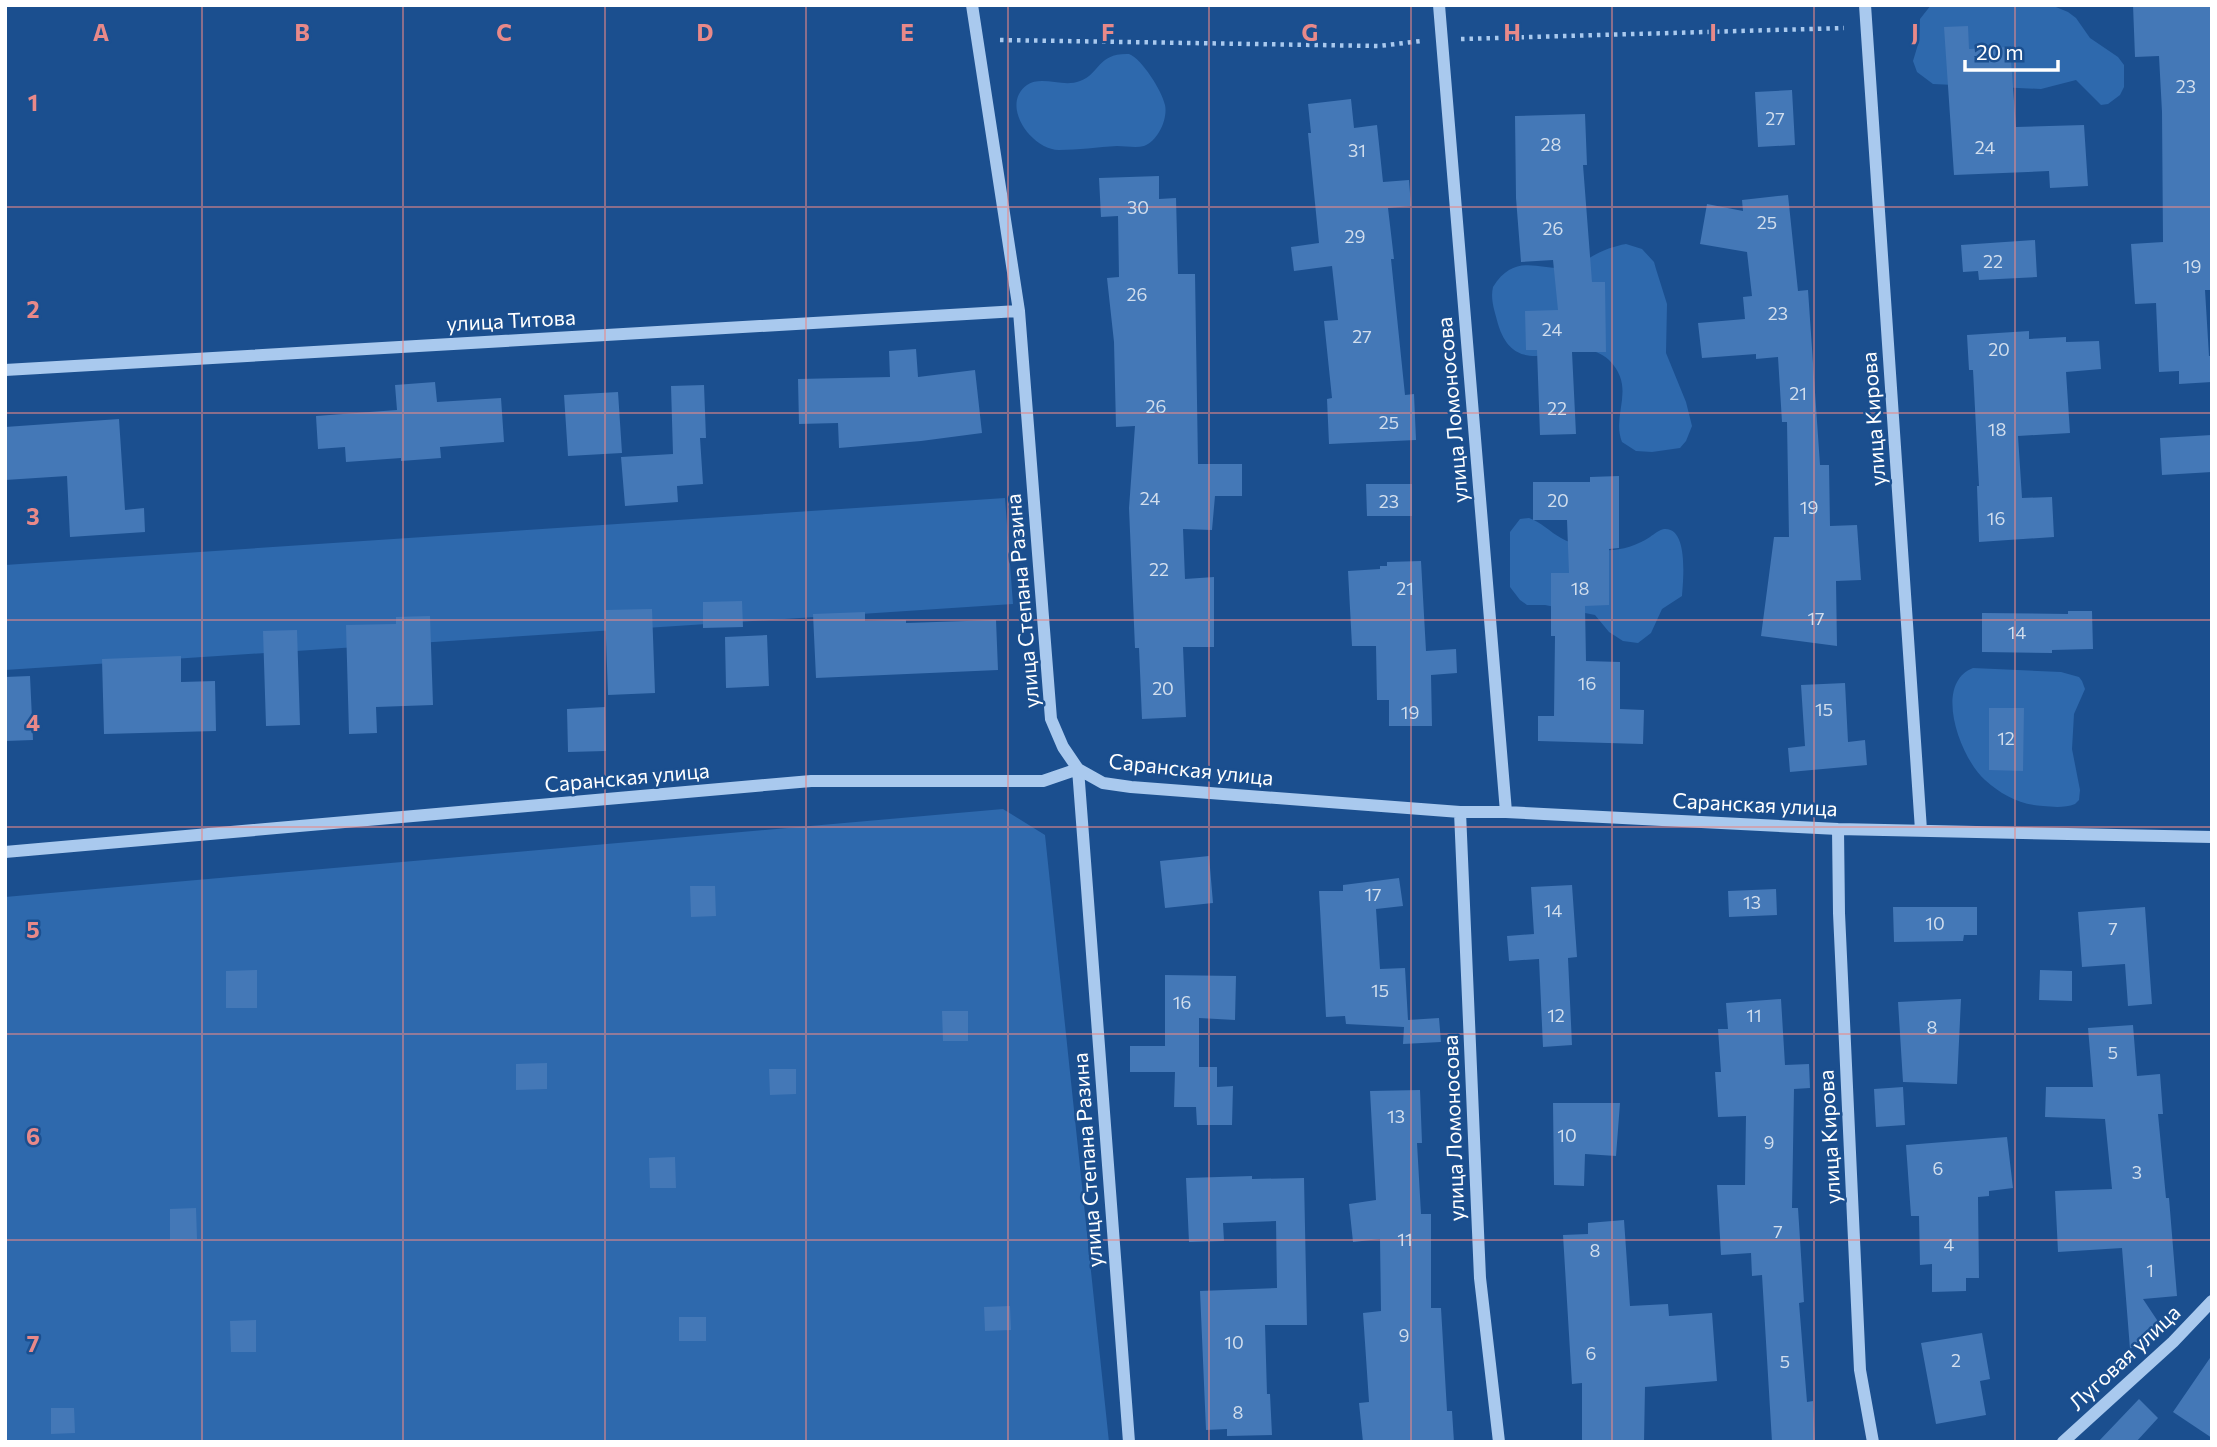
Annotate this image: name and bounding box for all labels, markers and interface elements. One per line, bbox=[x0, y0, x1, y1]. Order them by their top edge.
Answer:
text: A bbox=[93, 18, 110, 46]
text: B bbox=[294, 18, 310, 46]
text: C bbox=[496, 18, 512, 46]
text: D bbox=[697, 18, 714, 46]
text: E bbox=[900, 18, 914, 46]
text: F bbox=[1101, 18, 1115, 46]
text: G bbox=[1302, 18, 1318, 46]
text: H bbox=[1503, 18, 1521, 46]
text: I bbox=[1709, 18, 1717, 46]
text: J bbox=[1911, 18, 1919, 46]
scale bar bbox=[1965, 28, 2058, 72]
text: 20 m bbox=[1976, 39, 2024, 64]
house number: 23 bbox=[2176, 75, 2196, 97]
text: 1 bbox=[28, 88, 38, 116]
house number: 27 bbox=[1765, 107, 1785, 129]
house number: 28 bbox=[1541, 133, 1562, 155]
house number: 24 bbox=[1975, 136, 1995, 158]
house number: 31 bbox=[1348, 139, 1366, 161]
house number: 30 bbox=[1127, 196, 1149, 218]
house number: 25 bbox=[1757, 211, 1777, 233]
house number: 26 bbox=[1543, 217, 1563, 239]
house number: 29 bbox=[1345, 225, 1365, 247]
house number: 22 bbox=[1983, 250, 2003, 272]
house number: 19 bbox=[2183, 255, 2201, 277]
house number: 26 bbox=[1127, 283, 1147, 305]
text: 2 bbox=[26, 295, 40, 323]
house number: 23 bbox=[1768, 302, 1788, 324]
street label: улица Титова bbox=[446, 304, 576, 335]
street label: улица Ломоносова bbox=[1431, 316, 1472, 504]
house number: 24 bbox=[1542, 318, 1562, 340]
house number: 27 bbox=[1352, 325, 1372, 347]
house number: 20 bbox=[1988, 338, 2010, 360]
street label: улица Кирова bbox=[1855, 351, 1890, 487]
house number: 21 bbox=[1789, 382, 1807, 404]
house number: 26 bbox=[1146, 395, 1166, 417]
house number: 22 bbox=[1547, 397, 1567, 419]
house number: 25 bbox=[1379, 411, 1399, 433]
house number: 18 bbox=[1988, 418, 2006, 440]
house number: 24 bbox=[1140, 487, 1160, 509]
house number: 20 bbox=[1547, 489, 1569, 511]
house number: 23 bbox=[1379, 490, 1399, 512]
street label: улица Степана Разина bbox=[1000, 493, 1043, 709]
house number: 19 bbox=[1800, 496, 1818, 518]
text: 3 bbox=[26, 502, 40, 530]
house number: 16 bbox=[1987, 507, 2005, 529]
house number: 22 bbox=[1149, 558, 1169, 580]
house number: 21 bbox=[1396, 577, 1414, 599]
house number: 18 bbox=[1571, 577, 1589, 599]
house number: 17 bbox=[1807, 607, 1825, 629]
house number: 14 bbox=[2008, 621, 2026, 643]
house number: 16 bbox=[1578, 672, 1596, 694]
house number: 20 bbox=[1152, 677, 1174, 699]
house number: 15 bbox=[1815, 698, 1833, 720]
house number: 19 bbox=[1401, 701, 1419, 723]
text: 4 bbox=[26, 708, 40, 736]
house number: 12 bbox=[1997, 727, 2015, 749]
street label: Саранская улица bbox=[1108, 747, 1275, 790]
street label: Саранская улица bbox=[543, 757, 710, 796]
street label: Саранская улица bbox=[1672, 787, 1838, 820]
house number: 17 bbox=[1364, 883, 1382, 905]
house number: 13 bbox=[1743, 891, 1761, 913]
house number: 14 bbox=[1544, 899, 1562, 921]
house number: 10 bbox=[1925, 912, 1945, 934]
text: 5 bbox=[26, 915, 40, 943]
house number: 7 bbox=[2108, 917, 2118, 939]
house number: 15 bbox=[1371, 979, 1389, 1001]
house number: 16 bbox=[1173, 991, 1191, 1013]
house number: 12 bbox=[1547, 1004, 1565, 1026]
house number: 11 bbox=[1746, 1004, 1762, 1026]
house number: 8 bbox=[1927, 1016, 1938, 1038]
street label: улица Ломоносова bbox=[1437, 1034, 1468, 1222]
house number: 5 bbox=[2108, 1041, 2118, 1063]
street label: улица Степана Разина bbox=[1067, 1052, 1106, 1268]
street label: улица Кирова bbox=[1813, 1069, 1845, 1205]
house number: 13 bbox=[1387, 1105, 1405, 1127]
text: 6 bbox=[26, 1122, 40, 1150]
house number: 10 bbox=[1557, 1124, 1577, 1146]
house number: 9 bbox=[1764, 1131, 1774, 1153]
house number: 6 bbox=[1933, 1157, 1943, 1179]
house number: 3 bbox=[2132, 1161, 2142, 1183]
house number: 7 bbox=[1773, 1220, 1783, 1242]
house number: 11 bbox=[1397, 1228, 1413, 1250]
house number: 4 bbox=[1944, 1233, 1955, 1255]
house number: 8 bbox=[1590, 1239, 1601, 1261]
house number: 1 bbox=[2146, 1259, 2154, 1281]
street label: Луговая улица bbox=[2063, 1299, 2185, 1415]
house number: 9 bbox=[1399, 1324, 1409, 1346]
text: 7 bbox=[27, 1329, 39, 1357]
house number: 10 bbox=[1224, 1331, 1244, 1353]
house number: 6 bbox=[1586, 1342, 1596, 1364]
house number: 2 bbox=[1951, 1349, 1961, 1371]
house number: 5 bbox=[1780, 1350, 1790, 1372]
house number: 8 bbox=[1233, 1401, 1244, 1423]

